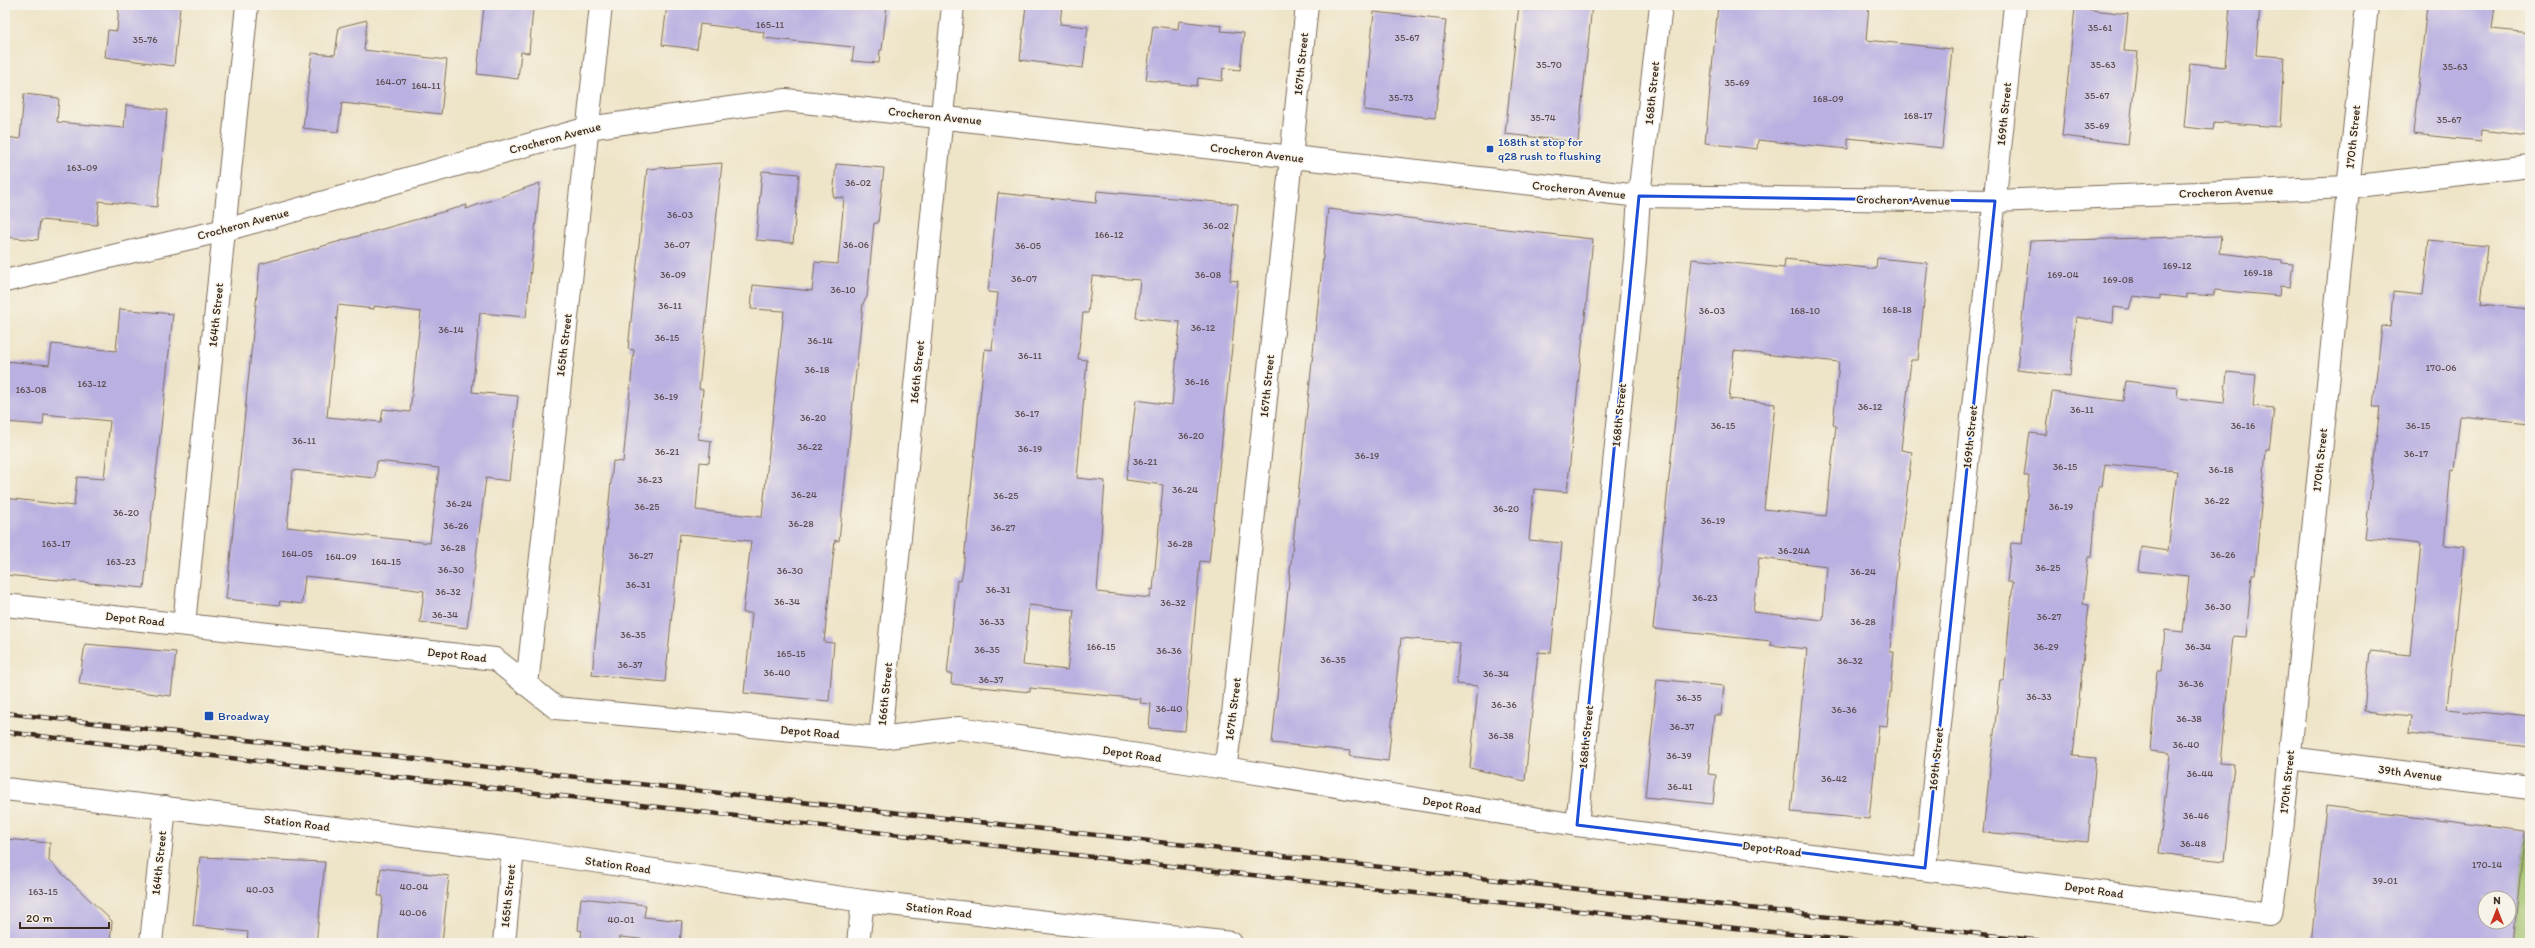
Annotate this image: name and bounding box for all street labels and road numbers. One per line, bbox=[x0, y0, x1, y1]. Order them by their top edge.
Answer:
street label: 167th Street bbox=[1291, 31, 1311, 96]
street label: 168th Street bbox=[1642, 60, 1662, 125]
street label: 169th Street bbox=[1994, 81, 2014, 146]
street label: Crocheron Avenue bbox=[887, 104, 983, 128]
street label: 170th Street bbox=[2343, 104, 2363, 170]
street label: Crocheron Avenue bbox=[508, 119, 602, 157]
street label: Crocheron Avenue bbox=[1209, 140, 1305, 166]
street label: Crocheron Avenue bbox=[1531, 178, 1627, 202]
street label: Crocheron Avenue bbox=[2179, 183, 2273, 201]
street label: Crocheron Avenue bbox=[1856, 192, 1950, 208]
street label: Crocheron Avenue bbox=[196, 205, 290, 243]
street label: 164th Street bbox=[206, 282, 226, 348]
street label: 165th Street bbox=[553, 312, 575, 377]
street label: 166th Street bbox=[907, 339, 927, 404]
street label: 167th Street bbox=[1257, 353, 1277, 418]
street label: 168th Street bbox=[1609, 382, 1629, 447]
street label: 169th Street bbox=[1960, 404, 1980, 469]
street label: 170th Street bbox=[2310, 427, 2330, 493]
street label: Depot Road bbox=[105, 609, 166, 629]
street label: Depot Road bbox=[427, 645, 488, 665]
street label: 166th Street bbox=[875, 661, 895, 726]
street label: 167th Street bbox=[1222, 676, 1244, 741]
street label: 168th Street bbox=[1576, 704, 1596, 769]
street label: Depot Road bbox=[780, 722, 841, 742]
street label: 169th Street bbox=[1926, 726, 1946, 791]
street label: Depot Road bbox=[1102, 743, 1163, 765]
street label: 170th Street bbox=[2277, 749, 2297, 815]
street label: 39th Avenue bbox=[2377, 762, 2443, 784]
street label: Depot Road bbox=[1421, 793, 1483, 817]
street label: Station Road bbox=[263, 812, 331, 834]
street label: 164th Street bbox=[149, 830, 169, 896]
street label: Depot Road bbox=[1742, 838, 1803, 860]
street label: Station Road bbox=[584, 853, 652, 877]
street label: 165th Street bbox=[498, 863, 518, 928]
street label: Depot Road bbox=[2064, 879, 2125, 901]
street label: Station Road bbox=[905, 899, 973, 921]

